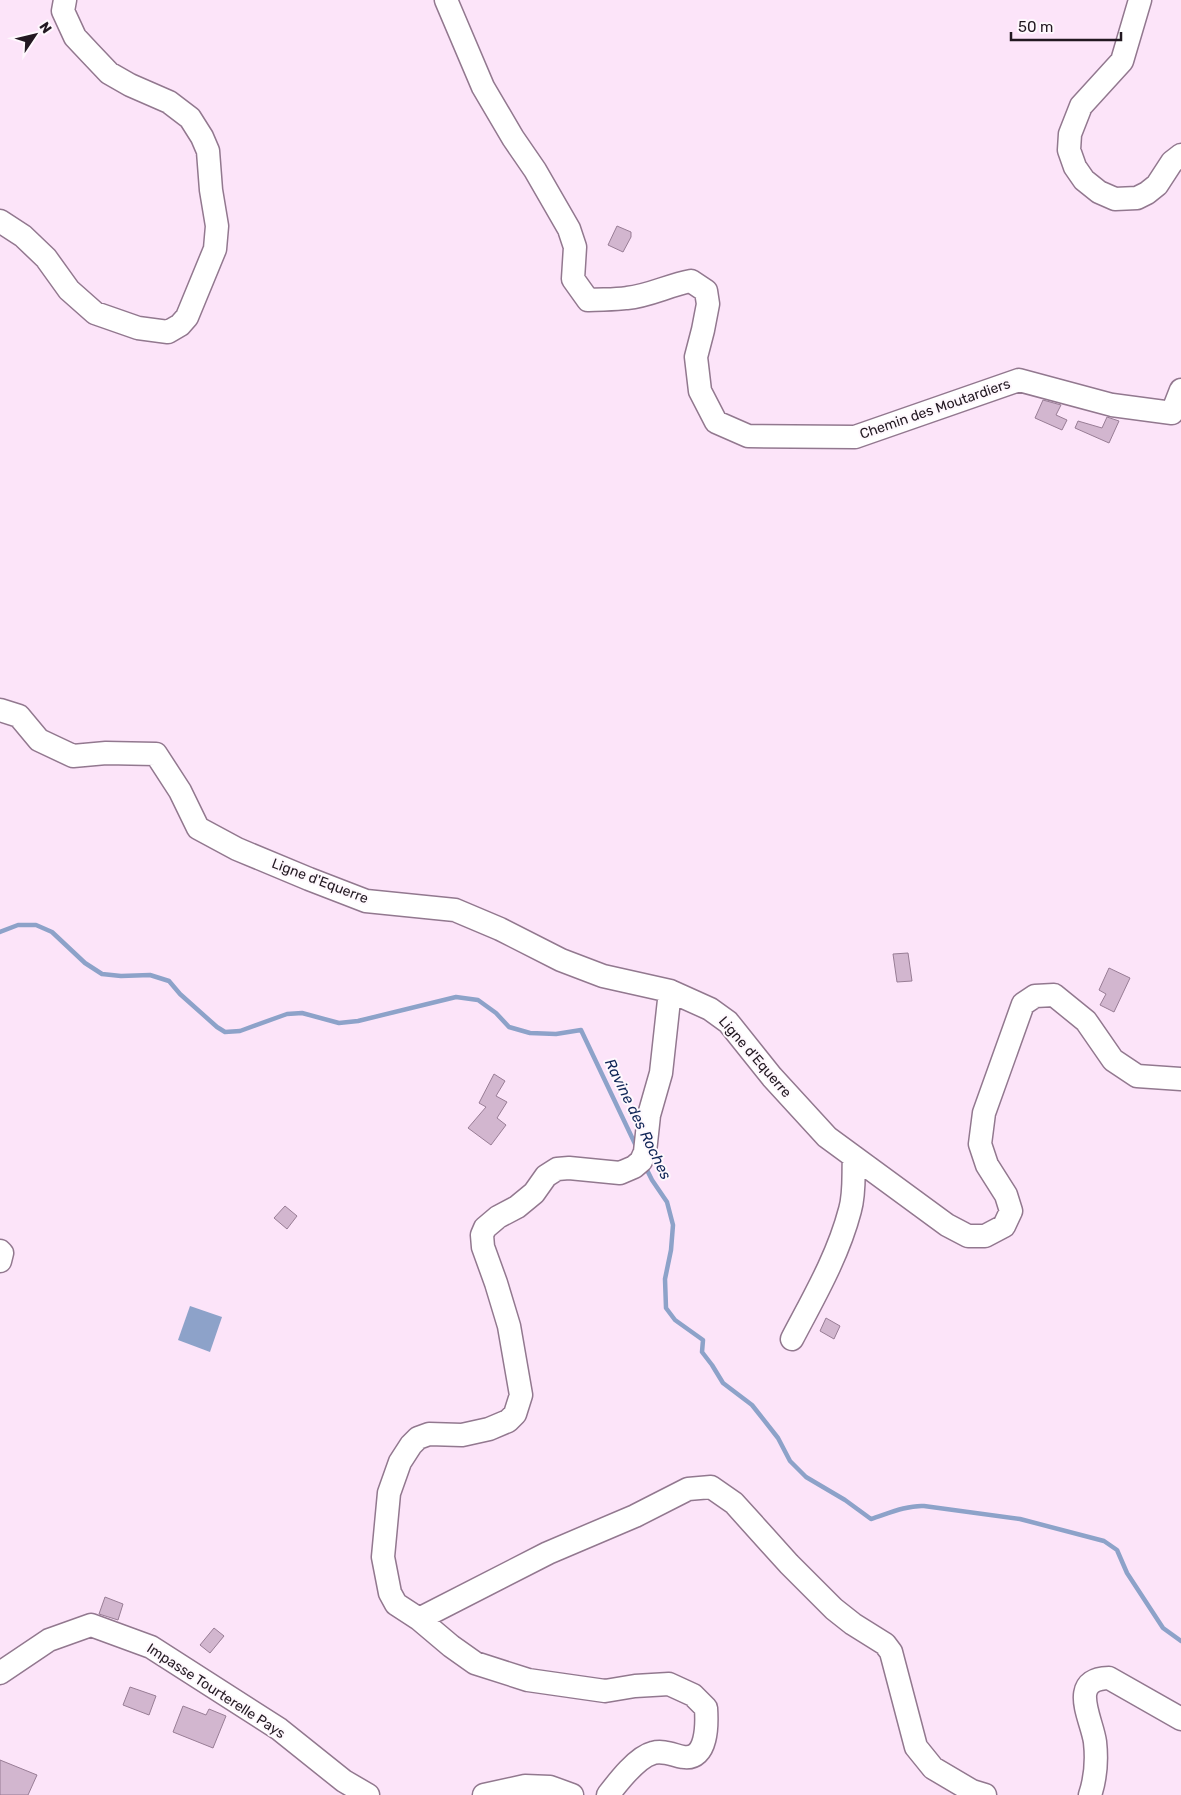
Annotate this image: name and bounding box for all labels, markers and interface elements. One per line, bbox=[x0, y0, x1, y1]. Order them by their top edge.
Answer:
north arrow bbox=[10, 10, 60, 60]
scale bar bbox=[1011, 10, 1121, 42]
text: 50 m bbox=[1018, 18, 1053, 36]
text: N bbox=[35, 19, 55, 37]
street label: Chemin des Moutardiers bbox=[857, 375, 1013, 443]
street label: Ligne d'Equerre bbox=[269, 855, 371, 907]
street label: Ligne d'Equerre bbox=[715, 1013, 795, 1101]
water label: Ravine des Roches bbox=[601, 1056, 675, 1183]
street label: Impasse Tourterelle Pays bbox=[144, 1640, 288, 1742]

